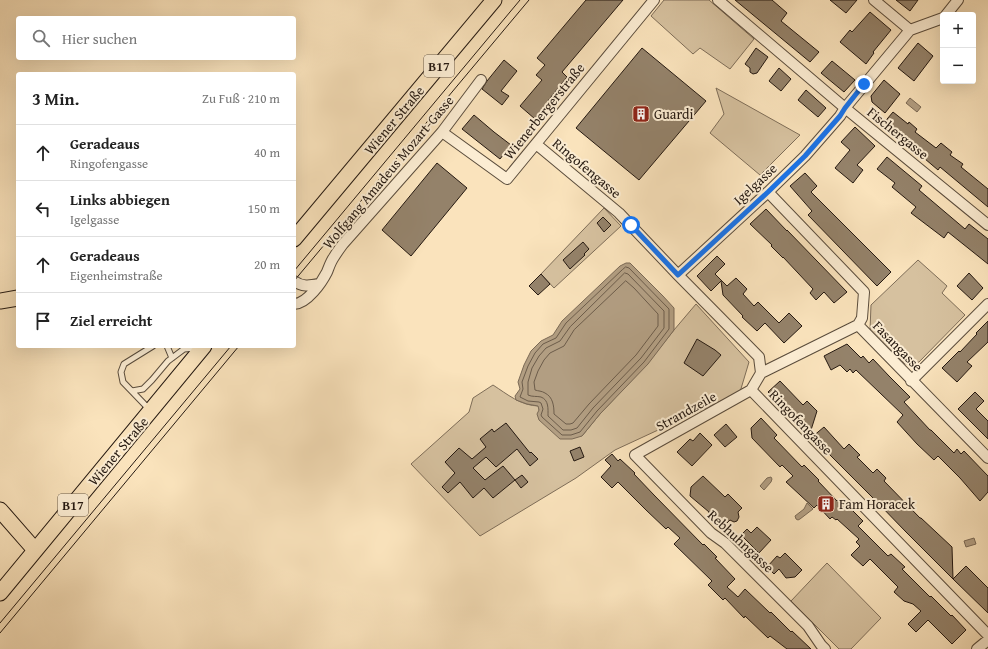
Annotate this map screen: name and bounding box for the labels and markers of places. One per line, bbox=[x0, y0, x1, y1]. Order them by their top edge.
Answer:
building icon: Guardi bbox=[631, 104, 651, 124]
place label: Guardi bbox=[654, 104, 694, 124]
building icon: Fam Horacek bbox=[816, 494, 836, 514]
place label: Fam Horacek bbox=[839, 494, 916, 514]

